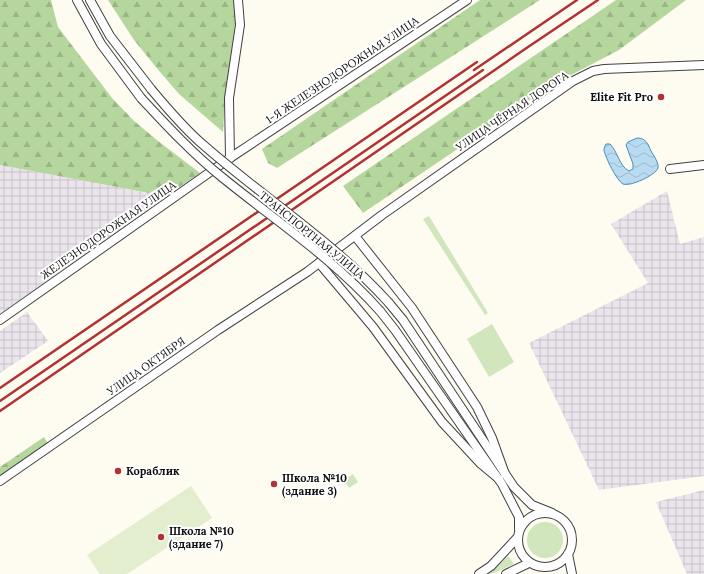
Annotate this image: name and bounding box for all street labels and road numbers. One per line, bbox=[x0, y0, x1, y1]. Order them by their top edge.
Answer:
street label: 1-Я ЖЕЛЕЗНОДОРОЖНАЯ УЛИЦА bbox=[263, 13, 422, 127]
street label: УЛИЦА ЧЁРНАЯ ДОРОГА bbox=[452, 68, 572, 154]
street label: ЖЕЛЕЗНОДОРОЖНАЯ УЛИЦА bbox=[38, 177, 179, 282]
street label: ТРАНСПОРТНАЯ УЛИЦА bbox=[257, 188, 368, 282]
street label: УЛИЦА ОКТЯБРЯ bbox=[103, 334, 188, 399]

